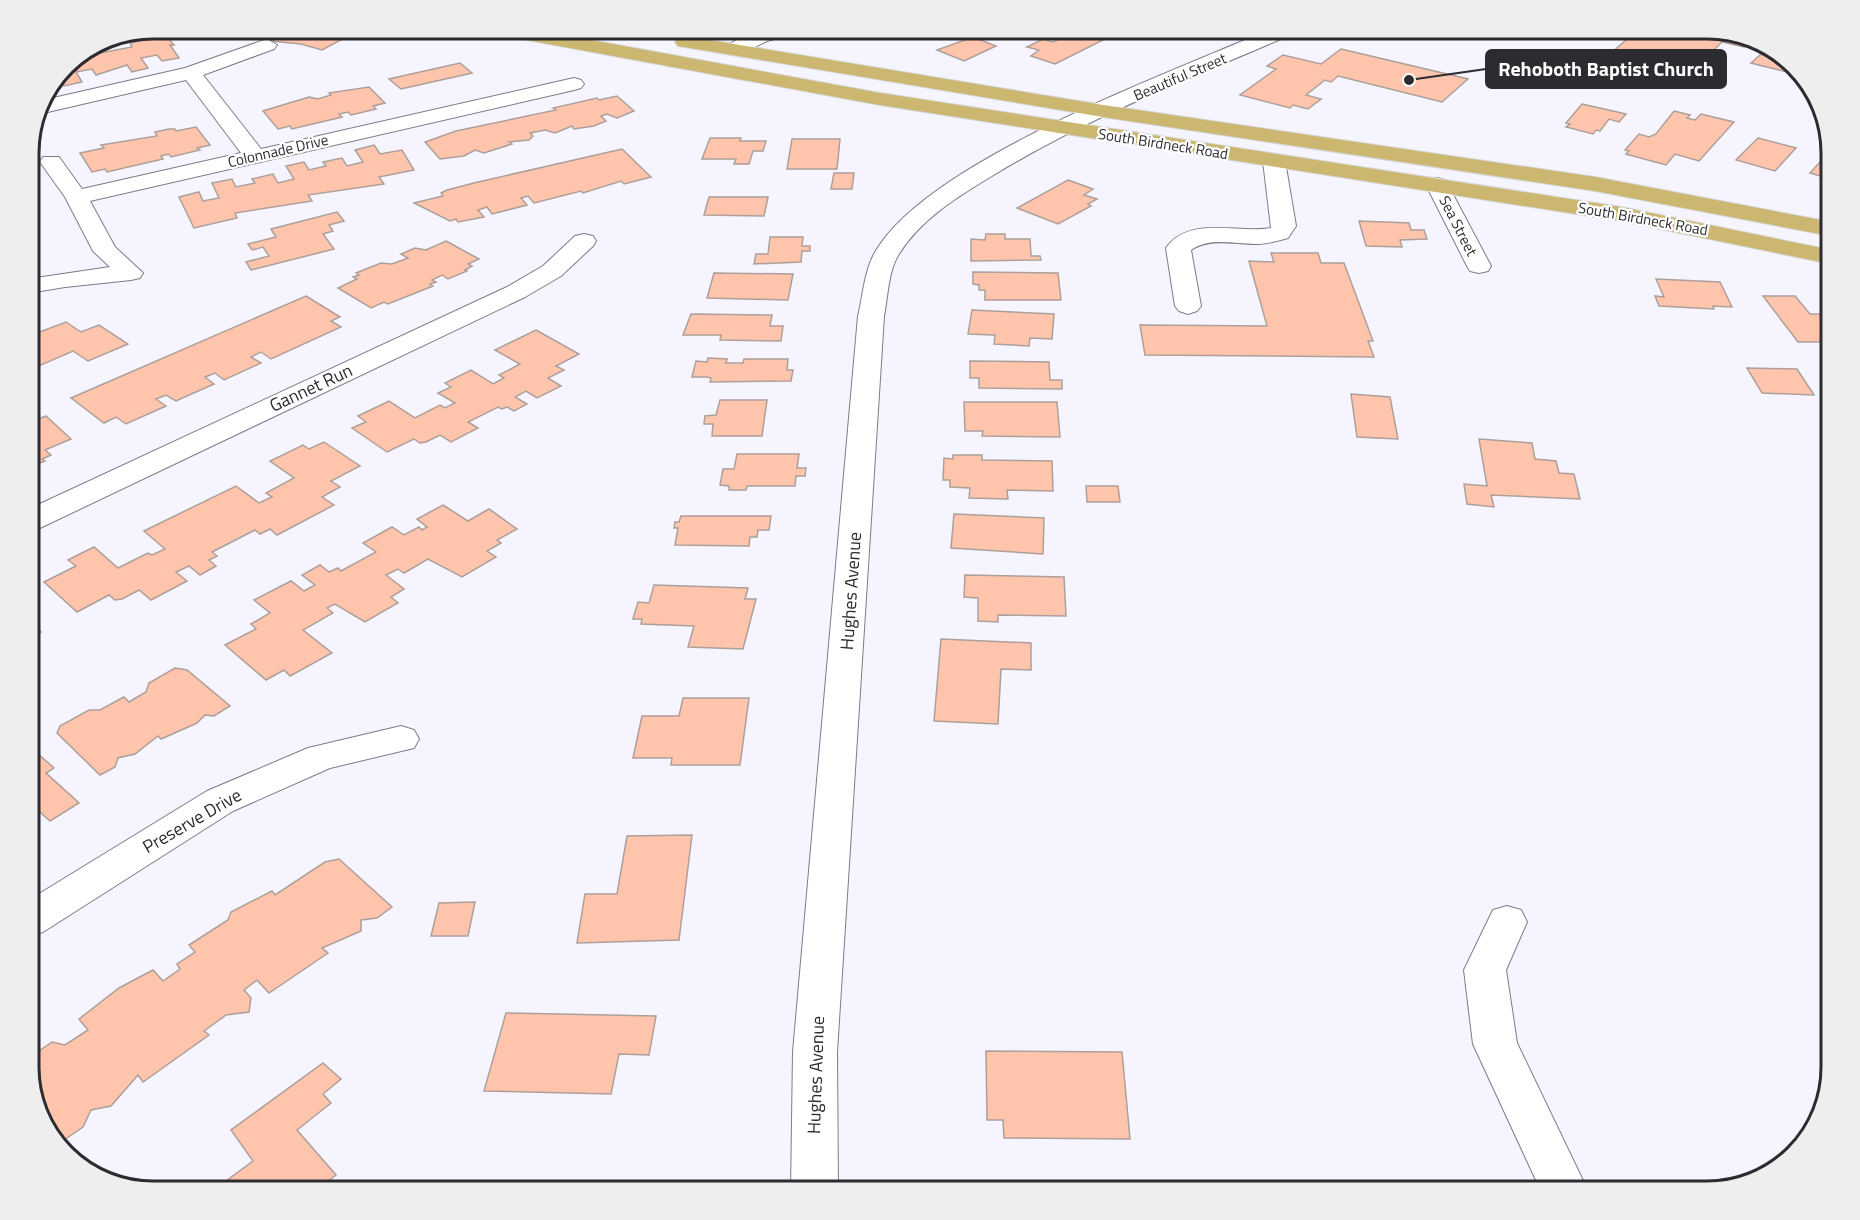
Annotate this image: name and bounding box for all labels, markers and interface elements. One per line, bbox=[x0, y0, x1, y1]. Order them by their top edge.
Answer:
street label: Beautiful Street bbox=[1130, 46, 1231, 107]
callout: Rehoboth Baptist Church bbox=[1486, 50, 1726, 88]
text: Rehoboth Baptist Church bbox=[1498, 53, 1714, 84]
street label: South Birdneck Road bbox=[1096, 122, 1230, 165]
street label: Colonnade Drive bbox=[225, 128, 330, 173]
street label: Sea Street bbox=[1433, 192, 1484, 261]
street label: South Birdneck Road bbox=[1576, 196, 1710, 241]
street label: Gannet Run bbox=[265, 357, 357, 419]
street label: Hughes Avenue bbox=[833, 531, 868, 651]
street label: Preserve Drive bbox=[137, 781, 246, 860]
street label: Hughes Avenue bbox=[800, 1015, 831, 1135]

